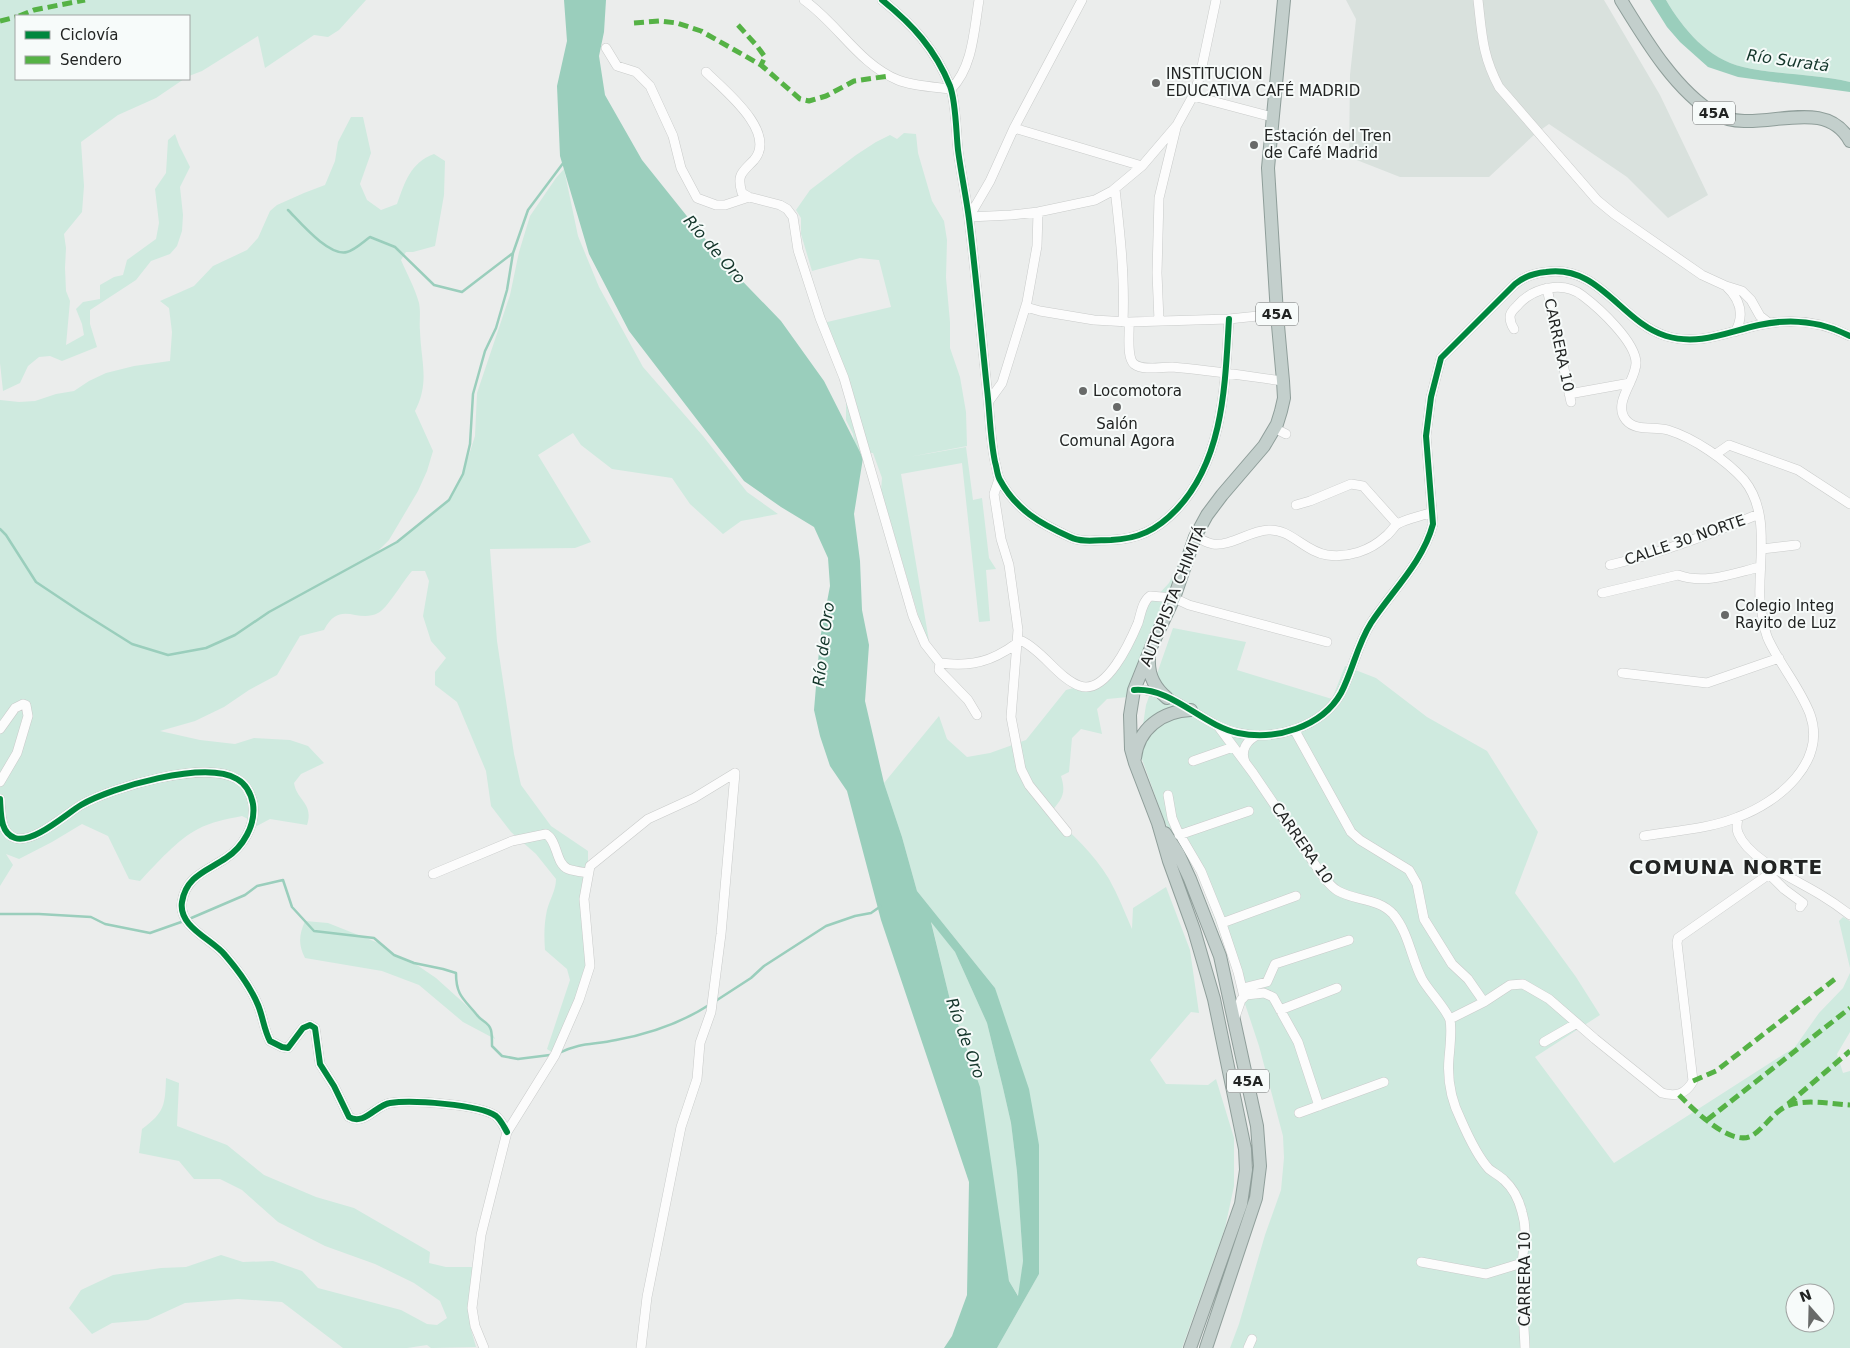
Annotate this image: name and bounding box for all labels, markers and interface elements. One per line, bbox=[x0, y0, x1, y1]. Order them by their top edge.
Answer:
legend bbox=[15, 15, 190, 80]
text: Ciclovía bbox=[60, 26, 118, 44]
water label: Río Suratá bbox=[1745, 45, 1831, 76]
text: Sendero bbox=[60, 51, 122, 69]
place label: INSTITUCION EDUCATIVA CAFÉ MADRID bbox=[1166, 65, 1360, 100]
marker: INSTITUCION EDUCATIVA CAFÉ MADRID bbox=[1150, 77, 1162, 89]
road number: 45A bbox=[1693, 102, 1735, 125]
place label: Estación del Tren de Café Madrid bbox=[1264, 127, 1391, 162]
marker: Estación del Tren de Café Madrid bbox=[1248, 139, 1260, 151]
water label: Río de Oro bbox=[680, 211, 750, 288]
street label: CARRERA 10 bbox=[1540, 297, 1578, 393]
road number: 45A bbox=[1256, 302, 1298, 326]
place label: Locomotora bbox=[1093, 382, 1182, 400]
marker: Locomotora bbox=[1077, 385, 1089, 397]
marker: Salón Comunal Agora bbox=[1111, 401, 1123, 413]
place label: Salón Comunal Agora bbox=[1059, 415, 1175, 450]
street label: CALLE 30 NORTE bbox=[1622, 511, 1748, 569]
street label: AUTOPISTA CHIMITÁ bbox=[1136, 522, 1210, 669]
place label: Colegio Integ Rayito de Luz bbox=[1735, 597, 1836, 632]
water label: Río de Oro bbox=[809, 601, 838, 687]
marker: Colegio Integ Rayito de Luz bbox=[1719, 609, 1731, 621]
street label: CARRERA 10 bbox=[1267, 799, 1337, 887]
district label: COMUNA NORTE bbox=[1629, 855, 1823, 879]
water label: Río de Oro bbox=[942, 995, 989, 1081]
road number: 45A bbox=[1227, 1070, 1269, 1092]
street label: CARRERA 10 bbox=[1516, 1232, 1534, 1327]
north arrow bbox=[1785, 1283, 1835, 1333]
text: N bbox=[1797, 1286, 1814, 1305]

